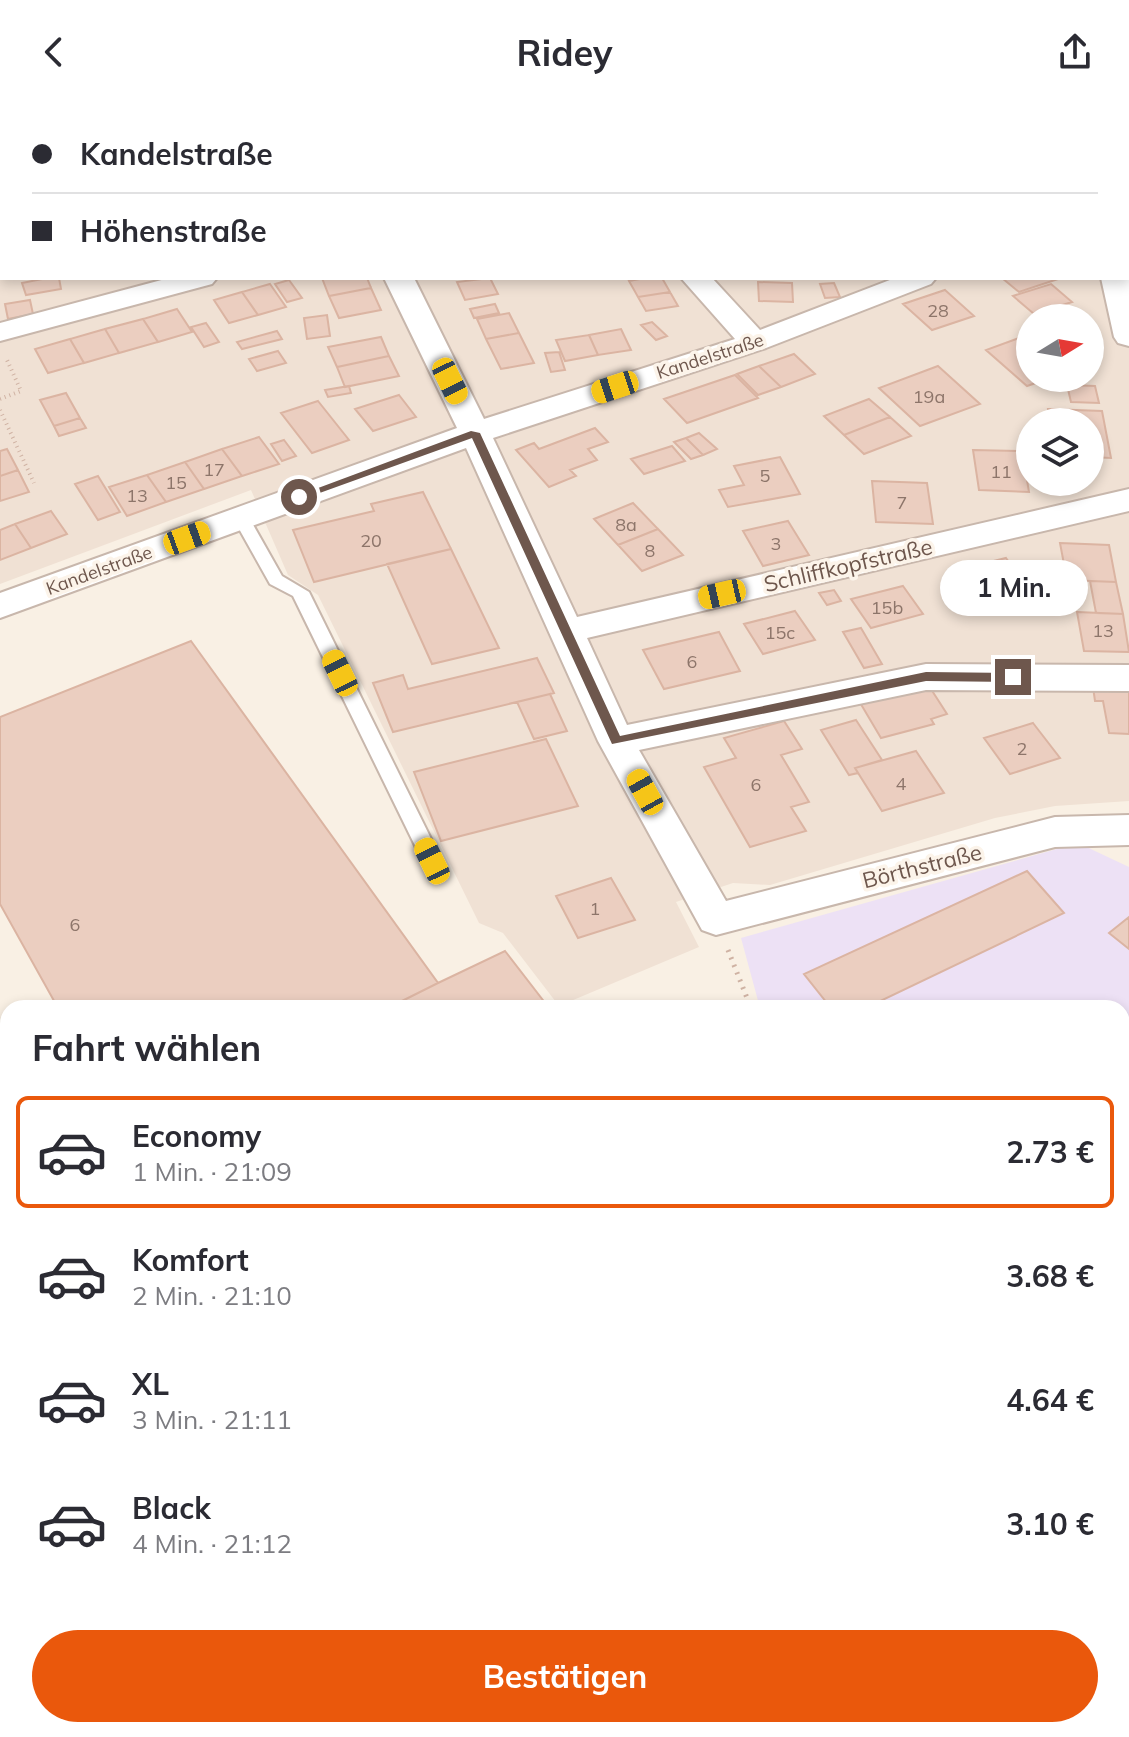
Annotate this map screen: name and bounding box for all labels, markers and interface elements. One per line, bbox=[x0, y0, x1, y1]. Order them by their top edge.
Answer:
icon: back bbox=[32, 30, 76, 74]
text: Ridey bbox=[517, 30, 612, 75]
icon: share bbox=[1053, 30, 1097, 74]
text: Kandelstraße bbox=[80, 135, 273, 173]
text: Höhenstraße bbox=[80, 212, 267, 250]
house number: 28 bbox=[927, 299, 949, 322]
north arrow bbox=[1016, 304, 1104, 392]
map controls bbox=[1016, 304, 1104, 496]
street label: Kandelstraße bbox=[654, 328, 766, 384]
car bbox=[429, 354, 471, 408]
car bbox=[588, 368, 642, 406]
house number: 19a bbox=[913, 385, 945, 408]
button: layers bbox=[1016, 408, 1104, 496]
house number: 17 bbox=[203, 458, 225, 481]
house number: 11 bbox=[990, 460, 1012, 483]
house number: 5 bbox=[760, 464, 771, 487]
house number: 15 bbox=[165, 471, 187, 494]
route start bbox=[281, 479, 317, 515]
house number: 13 bbox=[126, 484, 148, 507]
house number: 7 bbox=[897, 491, 907, 514]
house number: 8a bbox=[615, 513, 637, 536]
car bbox=[160, 519, 214, 557]
house number: 20 bbox=[360, 529, 382, 552]
street label: Schliffkopfstraße bbox=[761, 532, 935, 598]
house number: 3 bbox=[771, 532, 781, 555]
house number: 8 bbox=[645, 539, 655, 562]
street label: Kandelstraße bbox=[43, 540, 155, 600]
callout: 1 Min. bbox=[939, 561, 1087, 617]
text: 1 Min. bbox=[977, 571, 1051, 604]
car bbox=[696, 577, 748, 611]
house number: 15b bbox=[871, 596, 903, 619]
house number: 13 bbox=[1092, 619, 1114, 642]
house number: 15c bbox=[765, 621, 795, 644]
car bbox=[319, 646, 361, 700]
house number: 6 bbox=[687, 650, 697, 673]
route end bbox=[995, 659, 1031, 695]
house number: 2 bbox=[1017, 737, 1027, 760]
car bbox=[623, 765, 667, 819]
house number: 4 bbox=[896, 772, 907, 795]
house number: 6 bbox=[751, 773, 761, 796]
car bbox=[411, 834, 453, 888]
street label: Börthstraße bbox=[859, 838, 985, 894]
house number: 1 bbox=[590, 897, 600, 920]
house number: 6 bbox=[70, 913, 80, 936]
text: Fahrt wählen bbox=[32, 1025, 261, 1070]
icon: car bbox=[36, 1116, 108, 1188]
text: Economy bbox=[132, 1117, 261, 1155]
text: 2.73 € bbox=[1006, 1133, 1094, 1171]
text: 1 Min. · 21:09 bbox=[132, 1155, 292, 1188]
icon: car bbox=[36, 1240, 108, 1312]
text: Komfort bbox=[132, 1241, 249, 1279]
text: 3.68 € bbox=[1006, 1257, 1094, 1295]
text: 2 Min. · 21:10 bbox=[132, 1279, 292, 1312]
icon: car bbox=[36, 1364, 108, 1436]
text: XL bbox=[132, 1365, 169, 1403]
text: 4.64 € bbox=[1006, 1381, 1094, 1419]
text: 3 Min. · 21:11 bbox=[132, 1403, 292, 1436]
icon: car bbox=[36, 1488, 108, 1560]
text: Black bbox=[132, 1489, 211, 1527]
text: 3.10 € bbox=[1006, 1505, 1094, 1543]
text: 4 Min. · 21:12 bbox=[132, 1527, 292, 1560]
button: Bestätigen bbox=[32, 1630, 1098, 1722]

